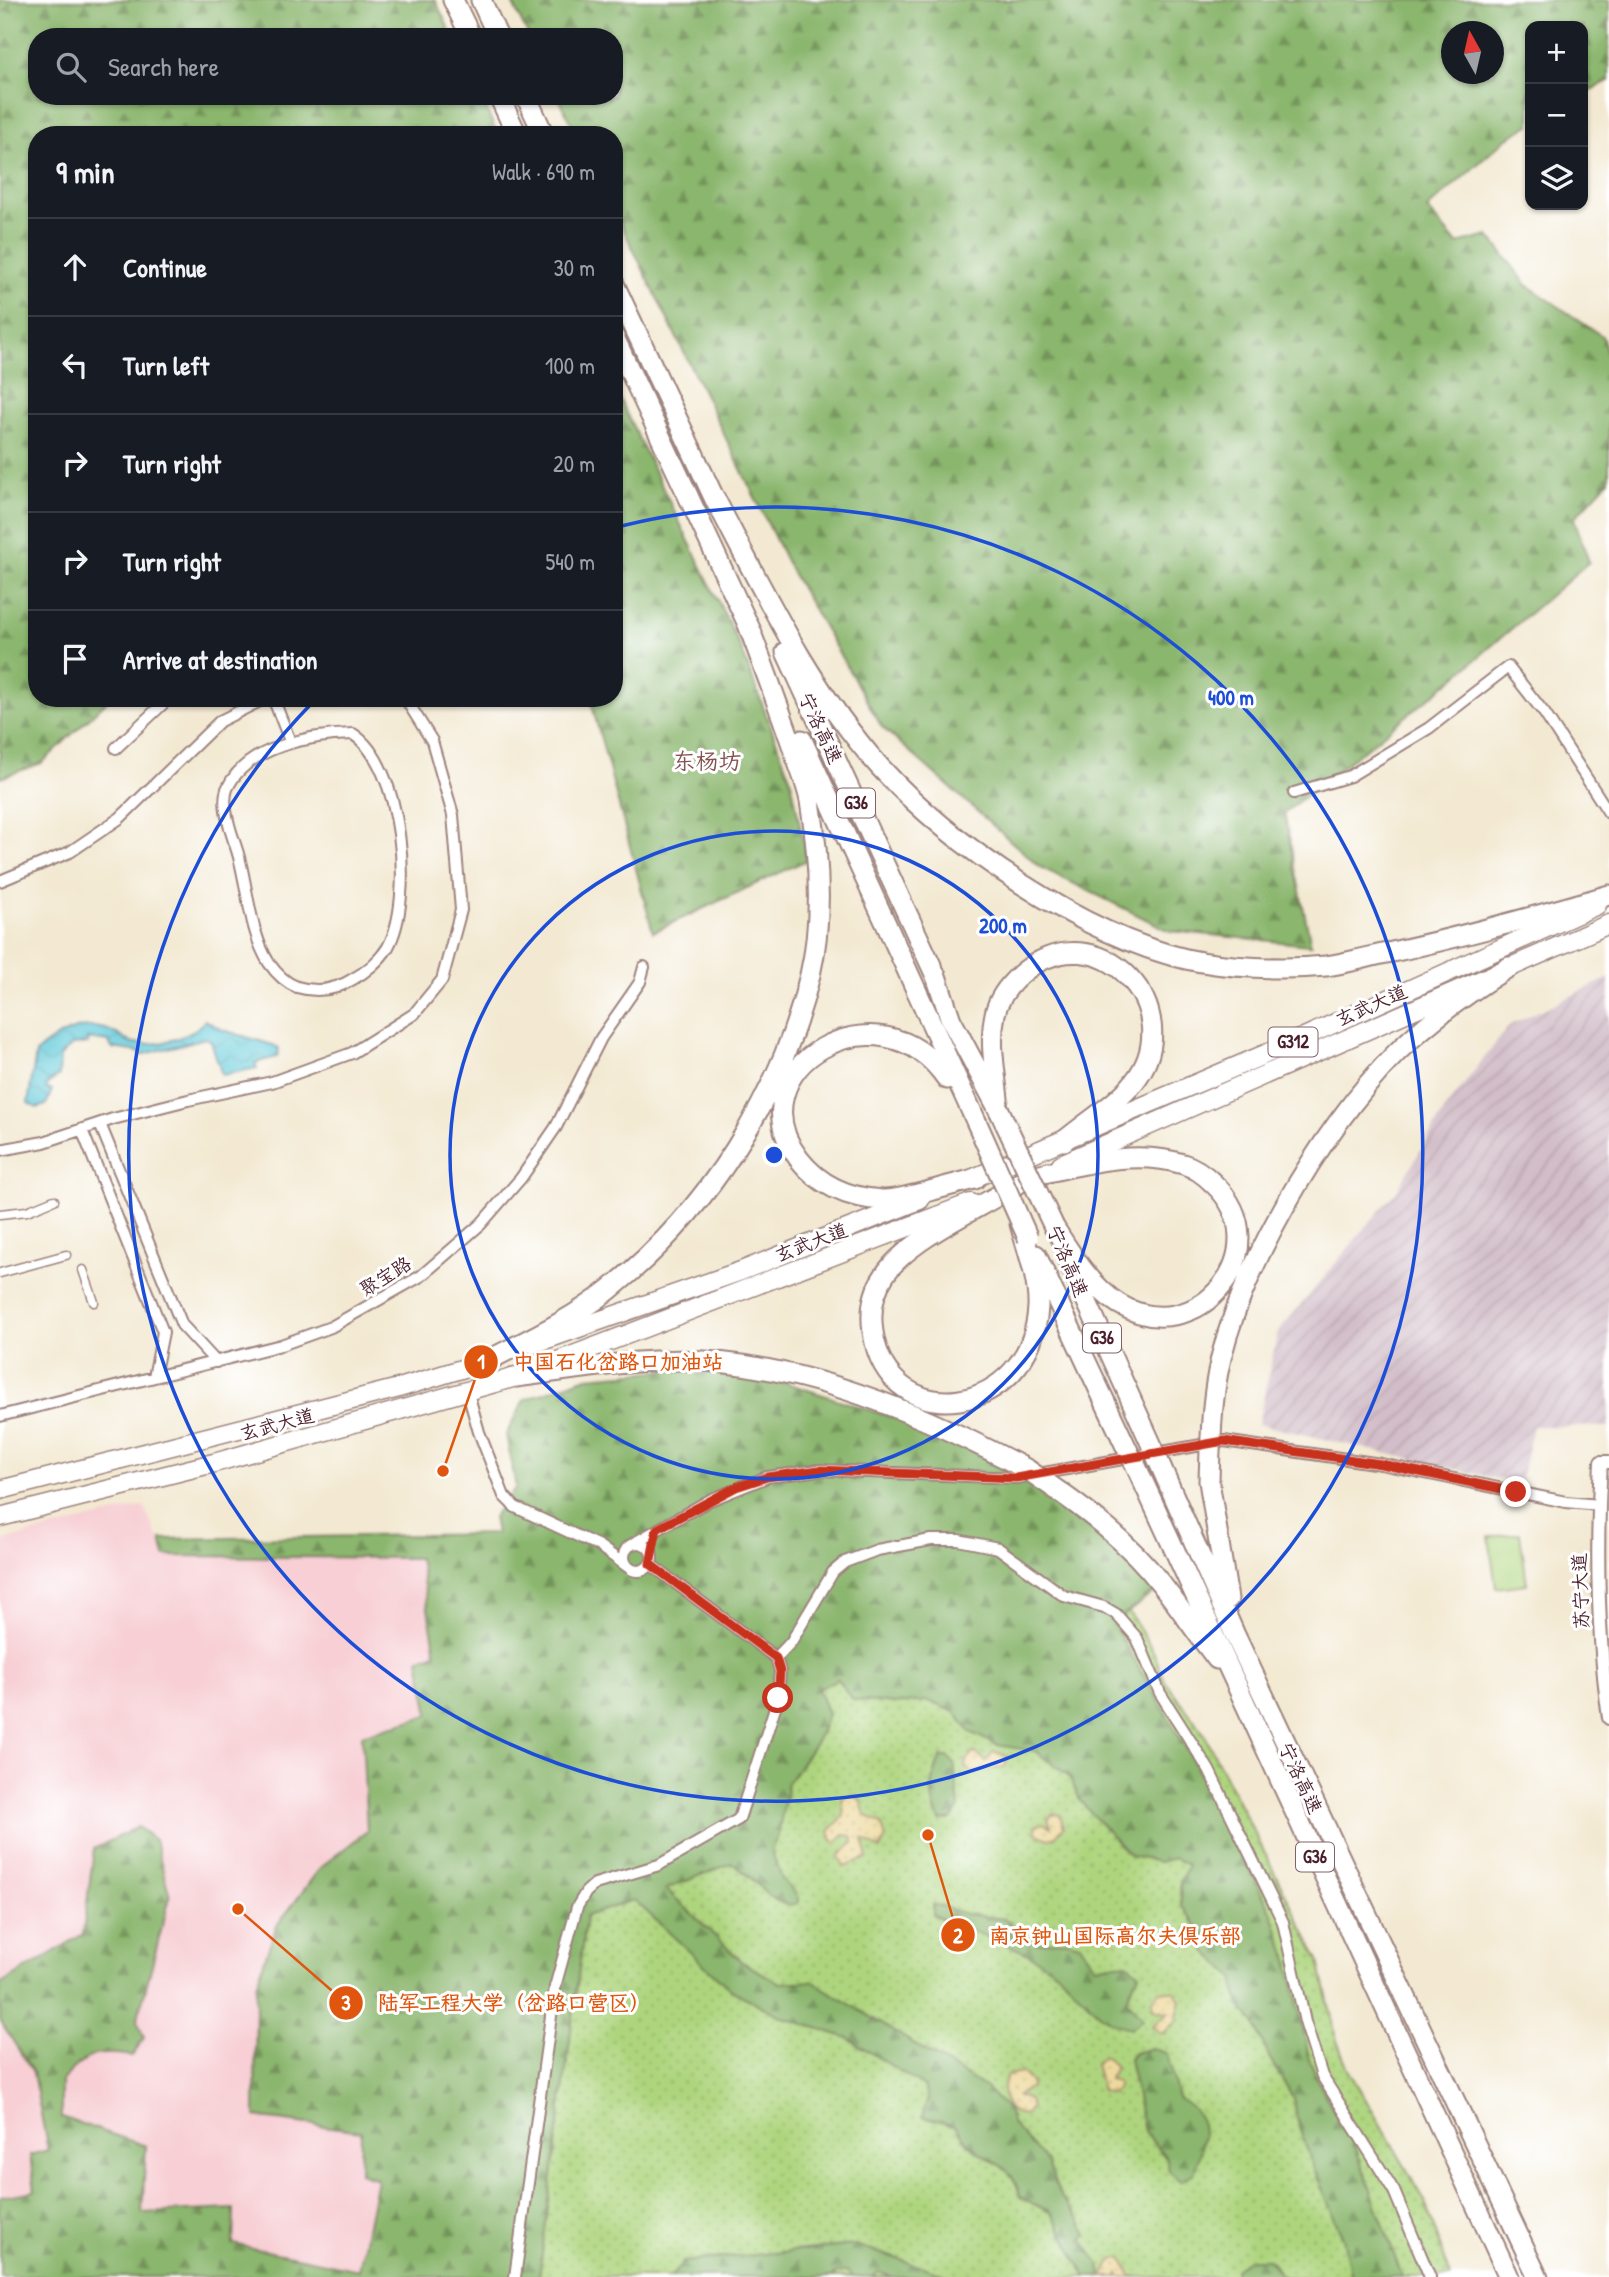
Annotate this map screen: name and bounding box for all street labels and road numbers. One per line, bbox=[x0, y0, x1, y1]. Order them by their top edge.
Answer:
street label: 宁洛高速 bbox=[793, 688, 849, 768]
road number: G36 bbox=[837, 788, 875, 818]
street label: 玄武大道 bbox=[1331, 978, 1411, 1032]
road number: G312 bbox=[1268, 1028, 1318, 1056]
street label: 玄武大道 bbox=[771, 1216, 851, 1268]
street label: 宁洛高速 bbox=[1041, 1221, 1095, 1301]
street label: 聚宝路 bbox=[354, 1250, 416, 1302]
road number: G36 bbox=[1083, 1324, 1121, 1352]
street label: 玄武大道 bbox=[237, 1402, 317, 1446]
street label: 苏宁大道 bbox=[1566, 1553, 1594, 1629]
street label: 宁洛高速 bbox=[1273, 1738, 1329, 1818]
road number: G36 bbox=[1296, 1842, 1334, 1871]

